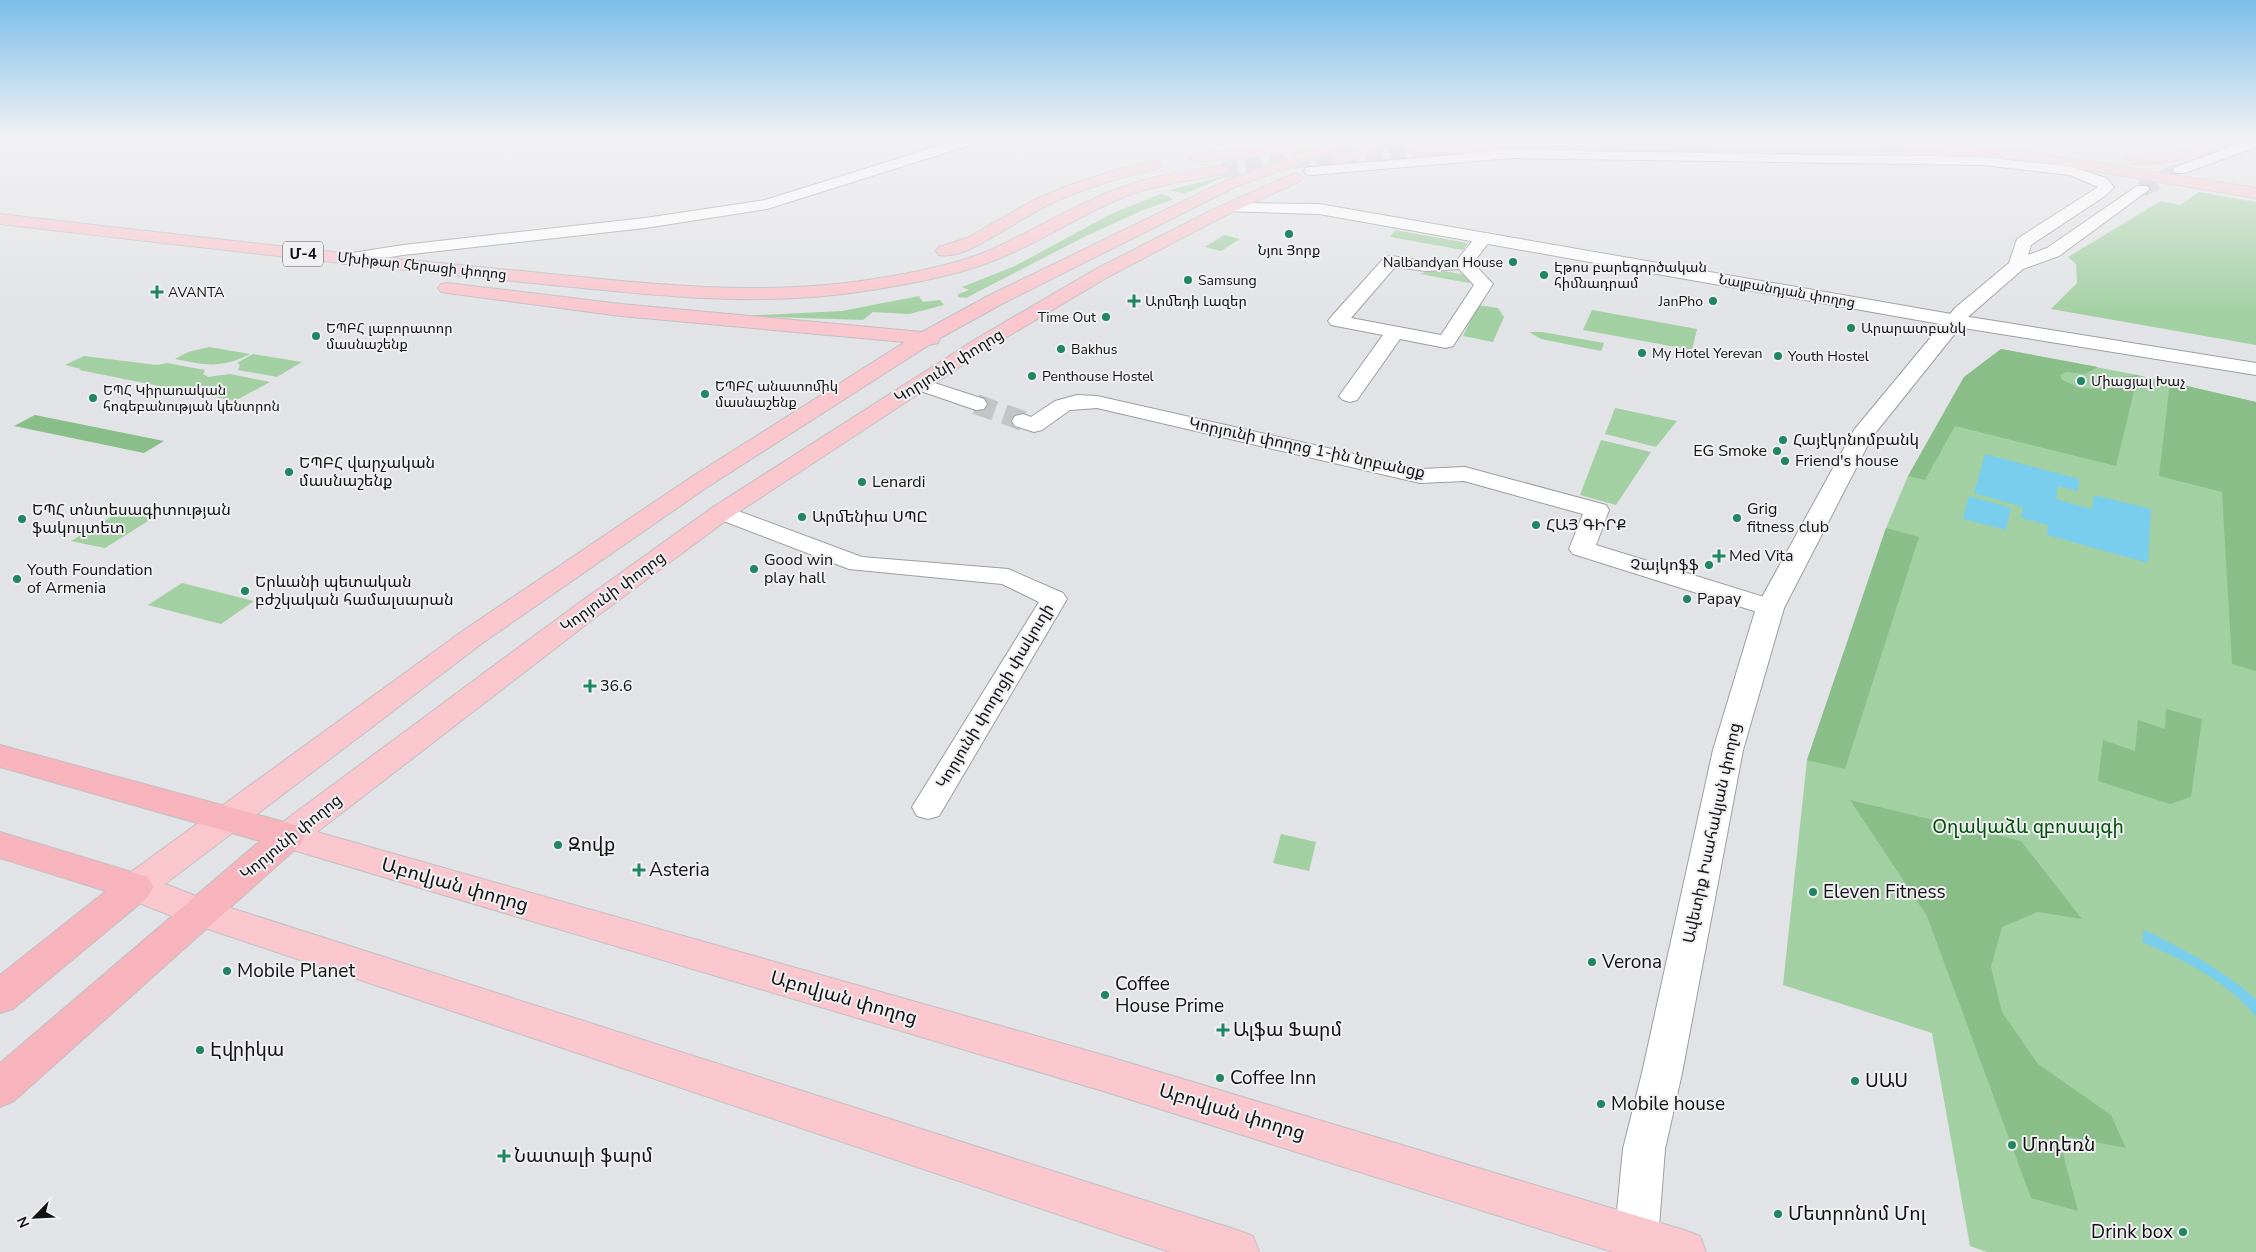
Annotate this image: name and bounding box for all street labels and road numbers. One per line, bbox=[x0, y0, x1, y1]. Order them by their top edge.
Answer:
road number: Մ-4 bbox=[283, 242, 323, 266]
street label: Մխիթար Հերացի փողոց bbox=[336, 248, 508, 284]
street label: Նալբանդյան փողոց bbox=[1717, 270, 1857, 312]
street label: Կորյունի փողոց bbox=[890, 324, 1008, 408]
street label: Կորյունի փողոց 1-ին նրբանցք bbox=[1187, 412, 1427, 484]
street label: Կորյունի փողոց bbox=[556, 546, 670, 638]
street label: Կորյունի փողոցի փակուղի bbox=[931, 599, 1059, 793]
street label: Ավետիք Իսահակյան փողոց bbox=[1678, 721, 1746, 945]
street label: Կորյունի փողոց bbox=[235, 789, 347, 885]
street label: Աբովյան փողոց bbox=[378, 852, 532, 918]
street label: Աբովյան փողոց bbox=[767, 965, 921, 1031]
street label: Աբովյան փողոց bbox=[1156, 1077, 1308, 1147]

